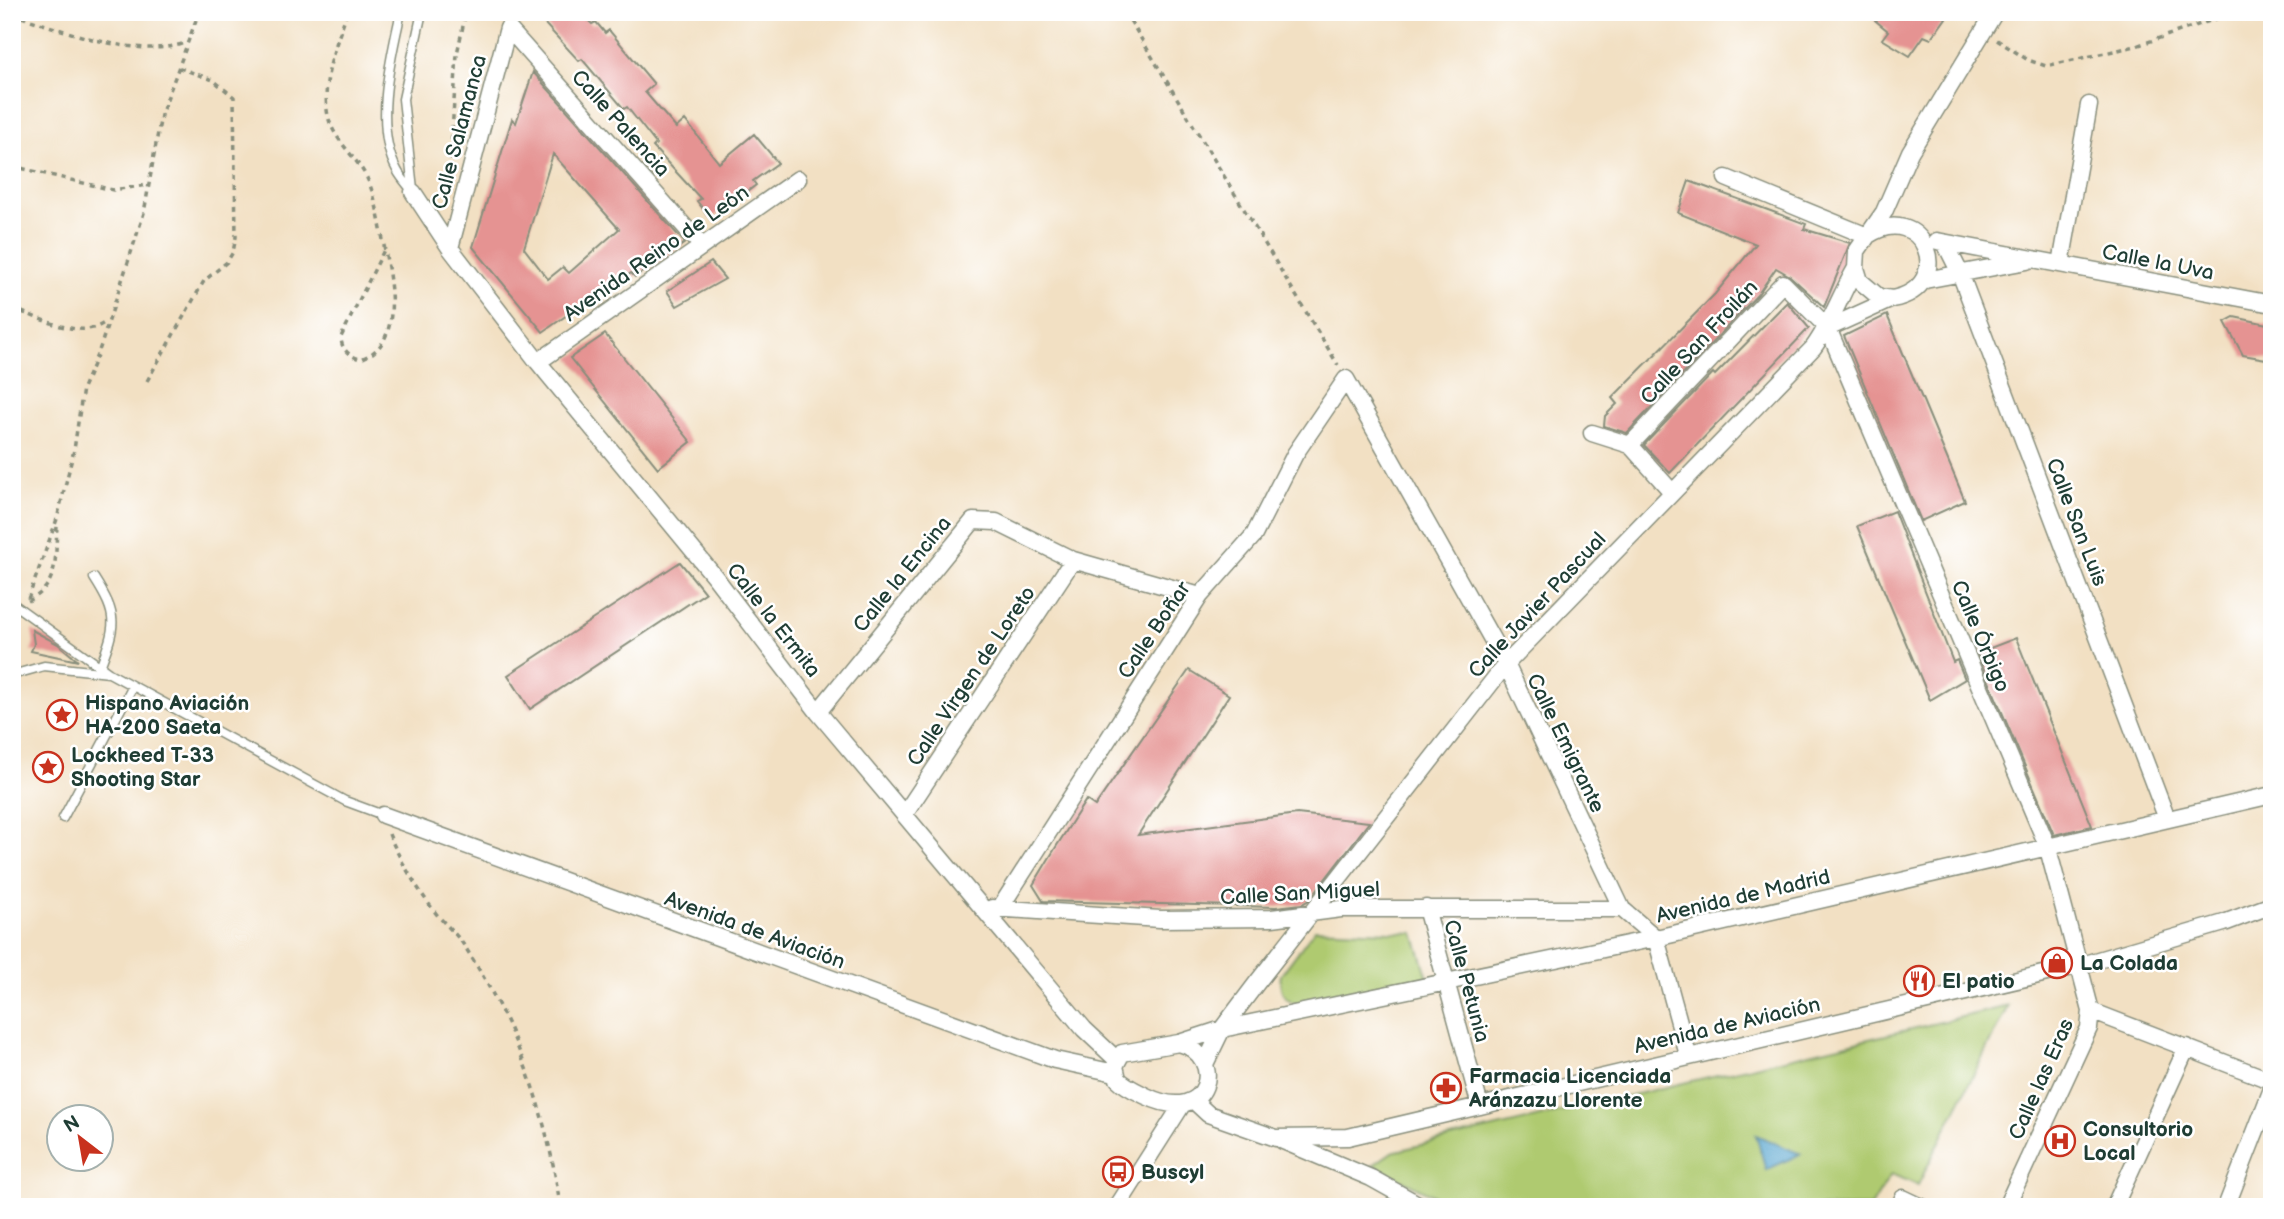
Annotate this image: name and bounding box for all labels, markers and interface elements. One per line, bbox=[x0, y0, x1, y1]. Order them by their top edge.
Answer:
street label: Calle Salamanca bbox=[427, 52, 492, 212]
street label: Calle Palencia bbox=[566, 65, 675, 182]
street label: Avenida Reino de León bbox=[559, 180, 754, 327]
street label: Calle la Uva bbox=[2100, 239, 2216, 286]
street label: Calle San Froilán bbox=[1635, 275, 1763, 410]
street label: Calle San Luis bbox=[2041, 455, 2112, 590]
street label: Calle la Encina bbox=[848, 511, 957, 637]
street label: Calle Javier Pascual bbox=[1463, 527, 1611, 683]
street label: Calle la Ermita bbox=[721, 558, 826, 682]
street label: Calle Boñar bbox=[1113, 577, 1196, 684]
street label: Calle Órbigo bbox=[1946, 577, 2015, 696]
street label: Calle Virgen de Loreto bbox=[902, 582, 1041, 771]
street label: Calle Emigrante bbox=[1521, 670, 1610, 817]
place label: Hispano Aviación HA-200 Saeta bbox=[85, 691, 249, 740]
place icon: Hispano Aviación HA-200 Saeta bbox=[45, 698, 79, 732]
place label: Lockheed T-33 Shooting Star bbox=[71, 743, 214, 792]
place icon: Lockheed T-33 Shooting Star bbox=[31, 750, 65, 784]
street label: Avenida de Madrid bbox=[1654, 864, 1832, 929]
street label: Calle San Miguel bbox=[1220, 877, 1380, 910]
street label: Avenida de Aviación bbox=[661, 886, 848, 975]
street label: Calle Petunia bbox=[1438, 917, 1495, 1045]
shop icon: La Colada bbox=[2040, 946, 2074, 980]
place label: La Colada bbox=[2080, 951, 2178, 976]
restaurant icon: El patio bbox=[1902, 964, 1936, 998]
place label: El patio bbox=[1942, 969, 2015, 994]
street label: Avenida de Aviación bbox=[1632, 992, 1823, 1059]
street label: Calle las Eras bbox=[2004, 1015, 2079, 1144]
place label: Farmacia Licenciada Aránzazu Llorente bbox=[1468, 1064, 1671, 1113]
pharmacy icon: Farmacia Licenciada Aránzazu Llorente bbox=[1429, 1071, 1463, 1105]
north arrow bbox=[46, 1104, 116, 1174]
text: N bbox=[60, 1111, 84, 1138]
place label: Consultorio Local bbox=[2083, 1117, 2193, 1166]
hospital icon: Consultorio Local bbox=[2043, 1124, 2077, 1158]
bus stop icon: Buscyl bbox=[1101, 1155, 1135, 1189]
place label: Buscyl bbox=[1141, 1160, 1204, 1185]

